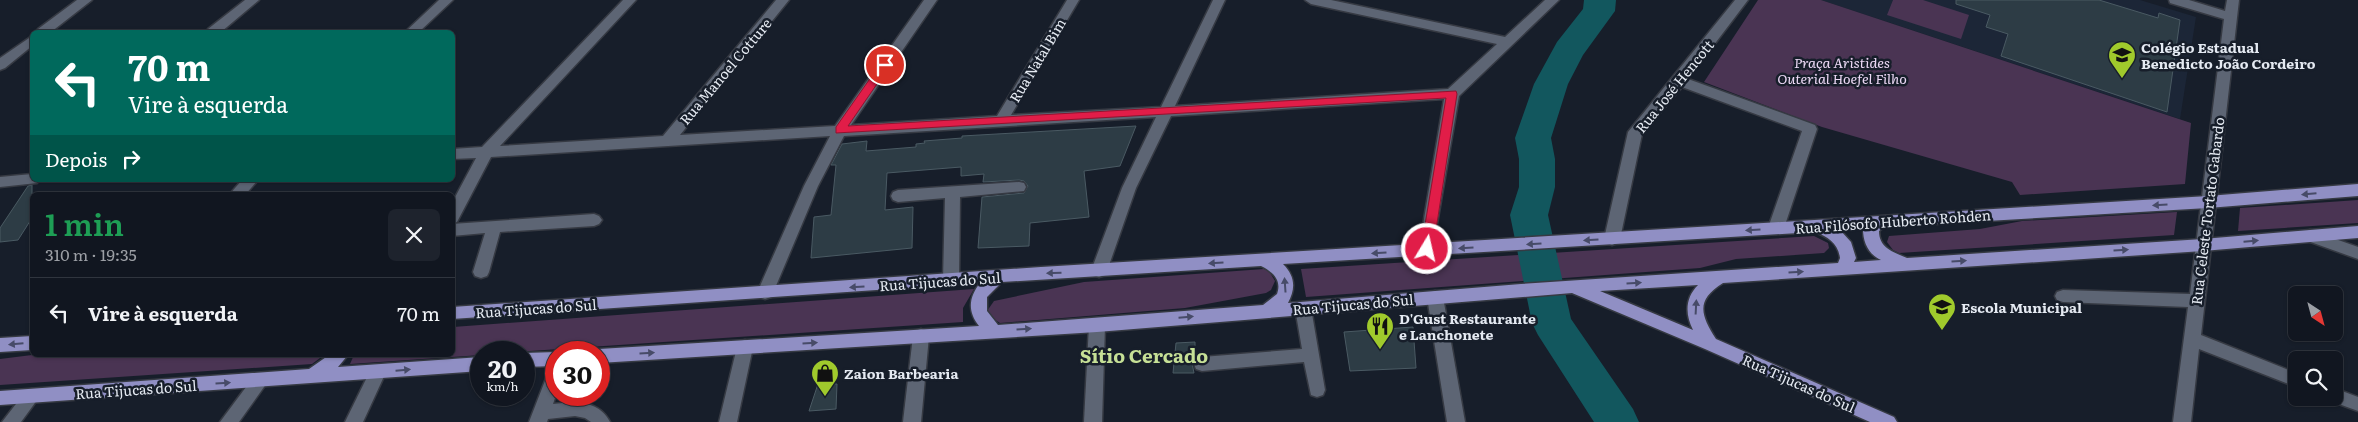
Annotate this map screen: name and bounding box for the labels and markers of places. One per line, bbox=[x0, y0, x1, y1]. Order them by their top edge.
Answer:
place label: Colégio Estadual Benedicto João Cordeiro bbox=[2141, 37, 2316, 73]
school or university icon: Colégio Estadual Benedicto João Cordeiro bbox=[2107, 40, 2137, 79]
pin bbox=[864, 44, 906, 86]
school or university icon: Escola Municipal bbox=[1927, 292, 1957, 331]
place label: Escola Municipal bbox=[1961, 297, 2082, 317]
place label: D'Gust Restaurante e Lanchonete bbox=[1399, 308, 1536, 344]
restaurant icon: D'Gust Restaurante e Lanchonete bbox=[1365, 311, 1395, 350]
shop icon: Zaion Barbearia bbox=[810, 358, 840, 397]
place label: Zaion Barbearia bbox=[844, 363, 959, 383]

